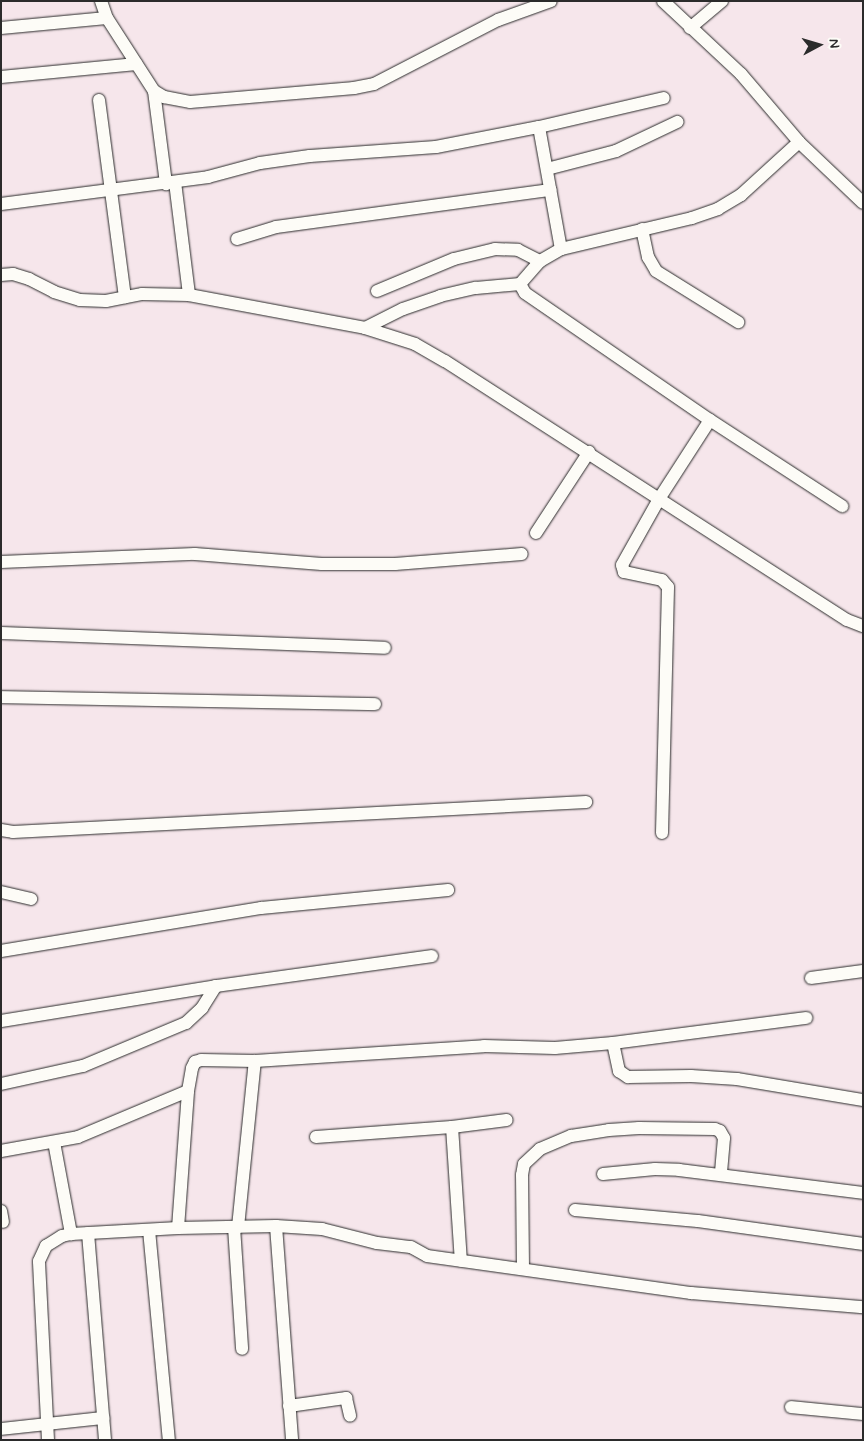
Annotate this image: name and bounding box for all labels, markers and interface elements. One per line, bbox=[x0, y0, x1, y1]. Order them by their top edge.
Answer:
north arrow bbox=[794, 20, 844, 70]
text: N bbox=[824, 38, 843, 49]

